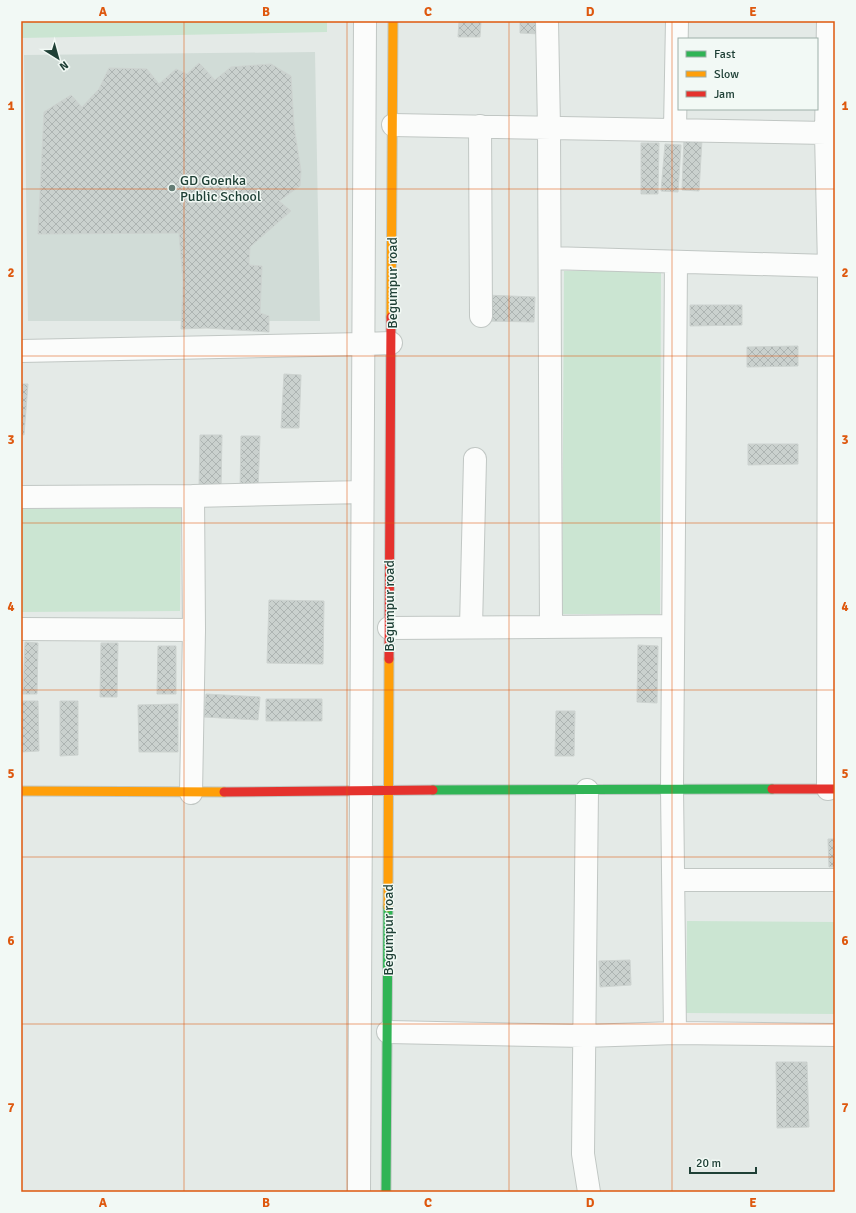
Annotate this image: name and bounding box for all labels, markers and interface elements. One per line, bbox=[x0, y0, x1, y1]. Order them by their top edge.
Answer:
text: A bbox=[99, 4, 108, 20]
text: B bbox=[262, 4, 270, 20]
text: C bbox=[424, 4, 432, 20]
text: D bbox=[586, 4, 595, 20]
text: E bbox=[749, 4, 757, 20]
north arrow bbox=[38, 38, 78, 78]
legend bbox=[678, 38, 818, 110]
text: Fast bbox=[714, 47, 735, 62]
text: N bbox=[57, 58, 71, 73]
text: Slow bbox=[714, 67, 739, 82]
text: Jam bbox=[714, 87, 735, 102]
text: 1 bbox=[7, 98, 15, 114]
text: 1 bbox=[841, 98, 849, 114]
place label: GD Goenka Public School bbox=[180, 172, 261, 205]
marker: GD Goenka Public School bbox=[167, 183, 177, 193]
street label: Begumpur road bbox=[384, 237, 401, 329]
text: 2 bbox=[7, 265, 15, 281]
text: 2 bbox=[841, 265, 849, 281]
text: 3 bbox=[7, 432, 15, 448]
text: 3 bbox=[841, 432, 849, 448]
street label: Begumpur road bbox=[381, 560, 398, 652]
text: 4 bbox=[7, 599, 15, 615]
text: 4 bbox=[841, 599, 849, 615]
text: 5 bbox=[7, 766, 15, 782]
text: 5 bbox=[841, 766, 849, 782]
street label: Begumpur road bbox=[380, 884, 397, 976]
text: 6 bbox=[7, 933, 15, 949]
text: 6 bbox=[841, 933, 849, 949]
text: 7 bbox=[7, 1100, 15, 1116]
text: 7 bbox=[841, 1100, 849, 1116]
scale bar bbox=[690, 1149, 756, 1175]
text: 20 m bbox=[696, 1156, 721, 1171]
text: A bbox=[99, 1195, 108, 1211]
text: B bbox=[262, 1195, 270, 1211]
text: C bbox=[424, 1195, 432, 1211]
text: D bbox=[586, 1195, 595, 1211]
text: E bbox=[749, 1195, 757, 1211]

